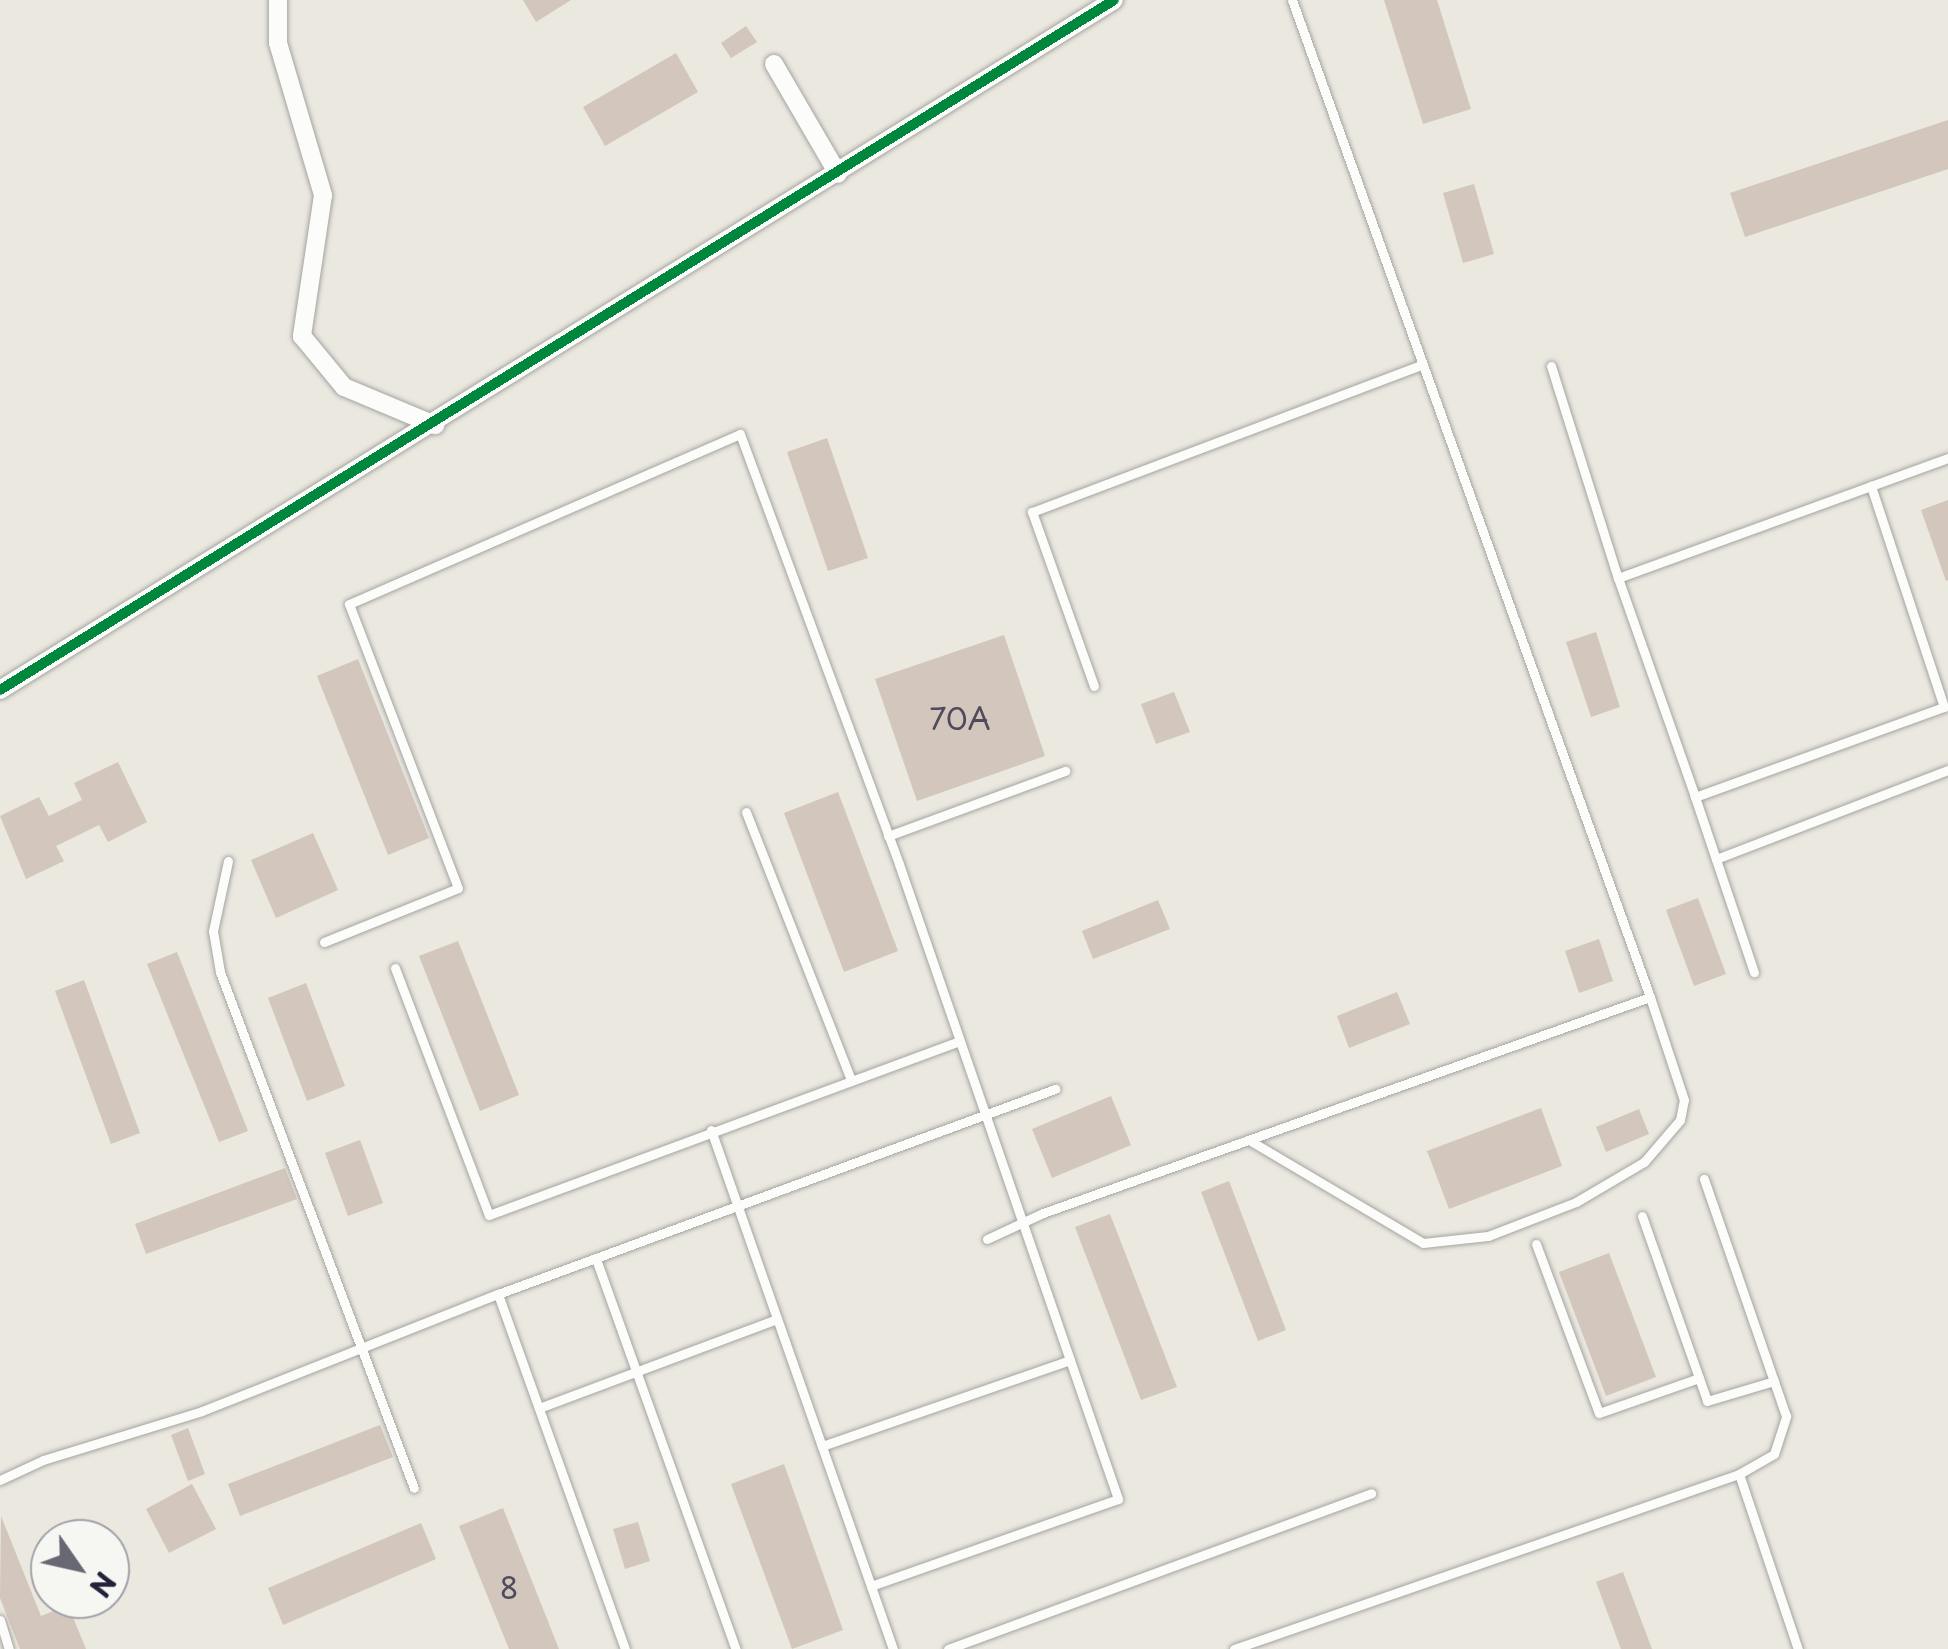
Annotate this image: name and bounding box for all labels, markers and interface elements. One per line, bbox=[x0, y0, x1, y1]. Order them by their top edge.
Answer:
house number: 70А bbox=[929, 700, 991, 736]
north arrow bbox=[30, 1519, 130, 1619]
text: N bbox=[80, 1564, 128, 1606]
house number: 8 bbox=[500, 1569, 518, 1605]

